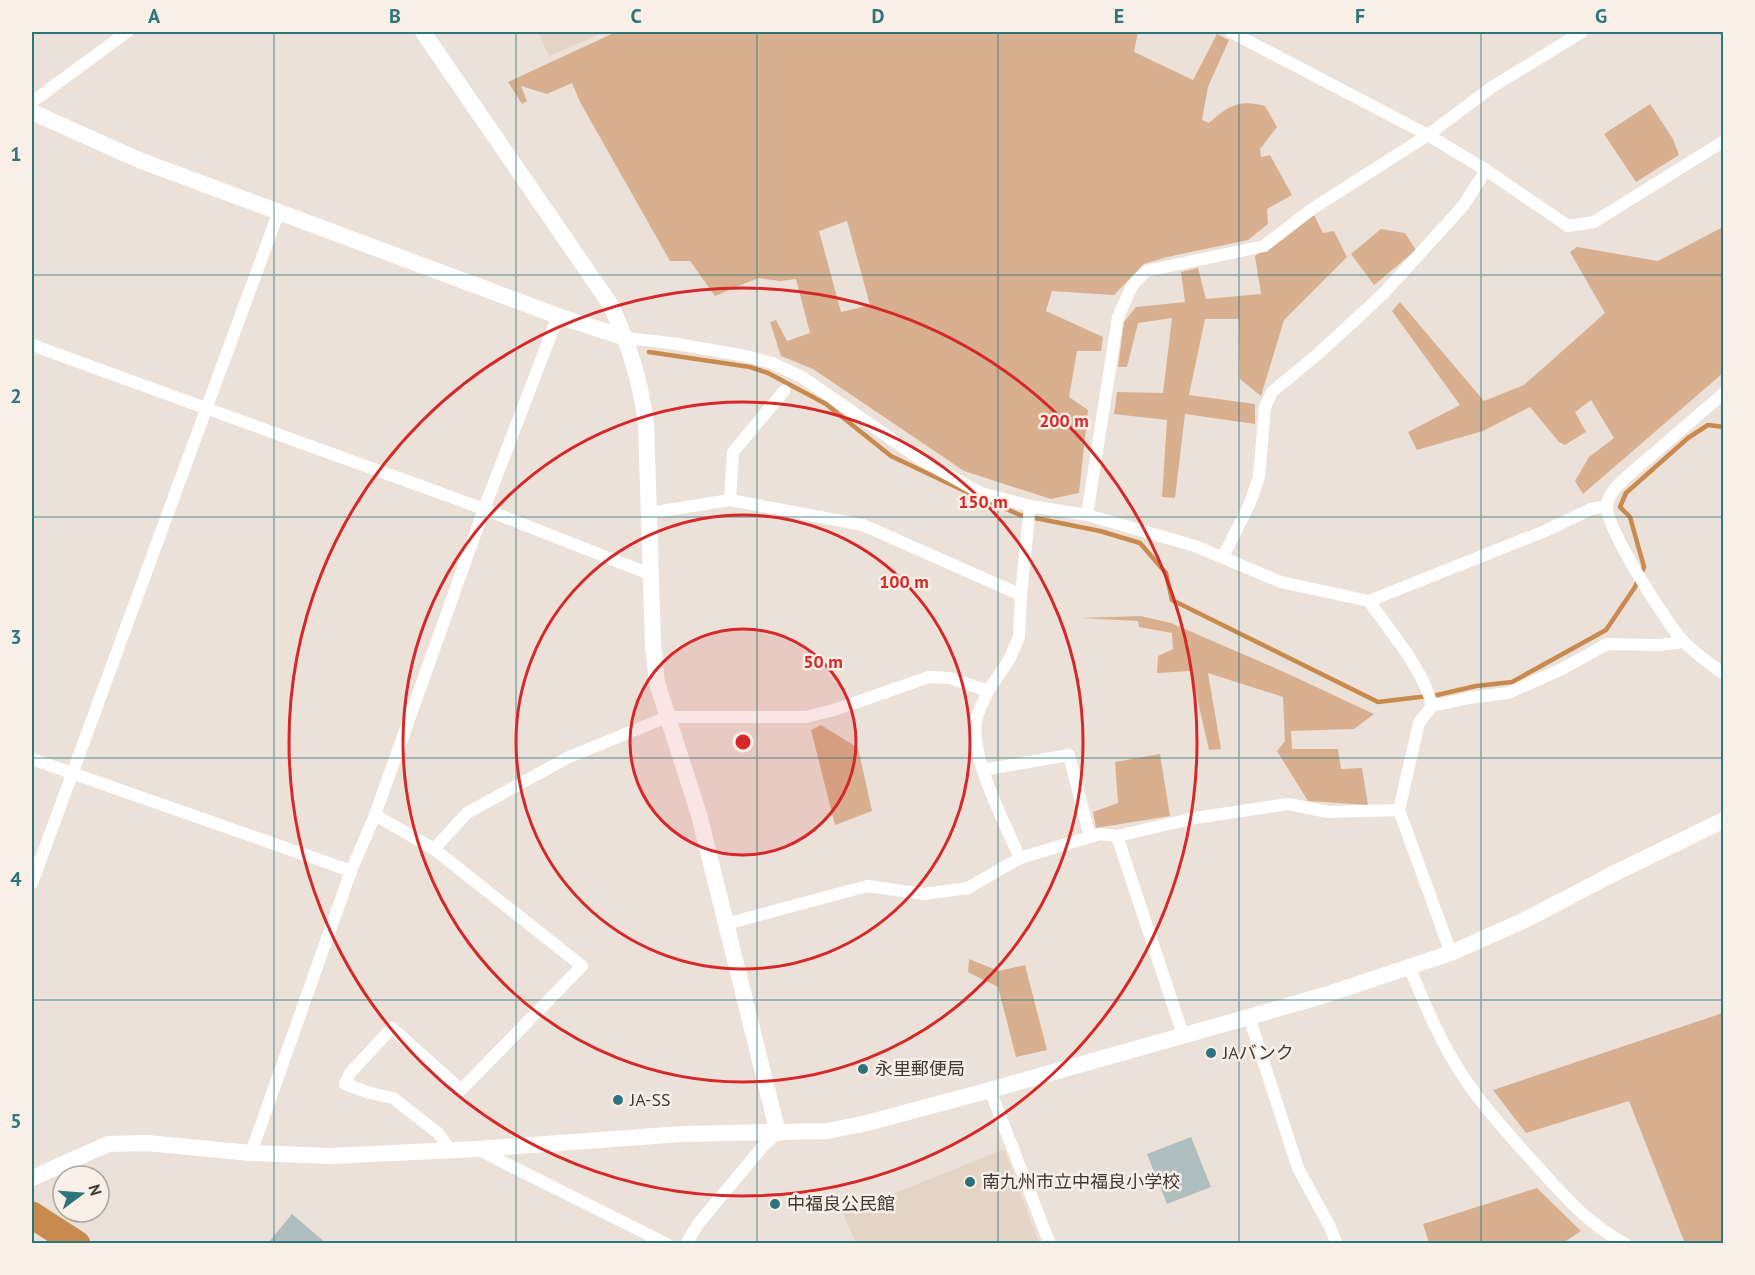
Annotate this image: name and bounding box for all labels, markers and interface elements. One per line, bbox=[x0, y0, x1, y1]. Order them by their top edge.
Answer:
text: A bbox=[148, 3, 161, 29]
text: B bbox=[389, 3, 401, 29]
text: C bbox=[630, 3, 642, 29]
text: D bbox=[872, 3, 885, 29]
text: E bbox=[1114, 3, 1124, 29]
text: F bbox=[1355, 3, 1365, 29]
text: G bbox=[1595, 3, 1607, 29]
text: 1 bbox=[10, 141, 22, 167]
text: 2 bbox=[10, 383, 22, 409]
text: 200 m bbox=[1039, 409, 1089, 432]
text: 150 m bbox=[958, 490, 1008, 513]
text: 100 m bbox=[879, 570, 929, 593]
text: 3 bbox=[10, 624, 22, 650]
text: 50 m bbox=[803, 650, 843, 673]
centre of rings bbox=[733, 732, 753, 752]
text: 4 bbox=[10, 866, 22, 892]
place label: JAバンク bbox=[1222, 1041, 1294, 1064]
marker: JAバンク bbox=[1204, 1046, 1218, 1060]
place label: 永里郵便局 bbox=[875, 1057, 965, 1080]
marker: 永里郵便局 bbox=[856, 1062, 870, 1076]
place label: JA-SS bbox=[629, 1088, 671, 1111]
marker: JA-SS bbox=[611, 1093, 625, 1107]
text: 5 bbox=[10, 1108, 22, 1134]
north arrow bbox=[51, 1164, 111, 1224]
place label: 南九州市立中福良小学校 bbox=[982, 1170, 1180, 1193]
marker: 南九州市立中福良小学校 bbox=[963, 1175, 977, 1189]
text: N bbox=[84, 1182, 106, 1198]
place label: 中福良公民館 bbox=[787, 1192, 895, 1215]
marker: 中福良公民館 bbox=[768, 1197, 782, 1211]

